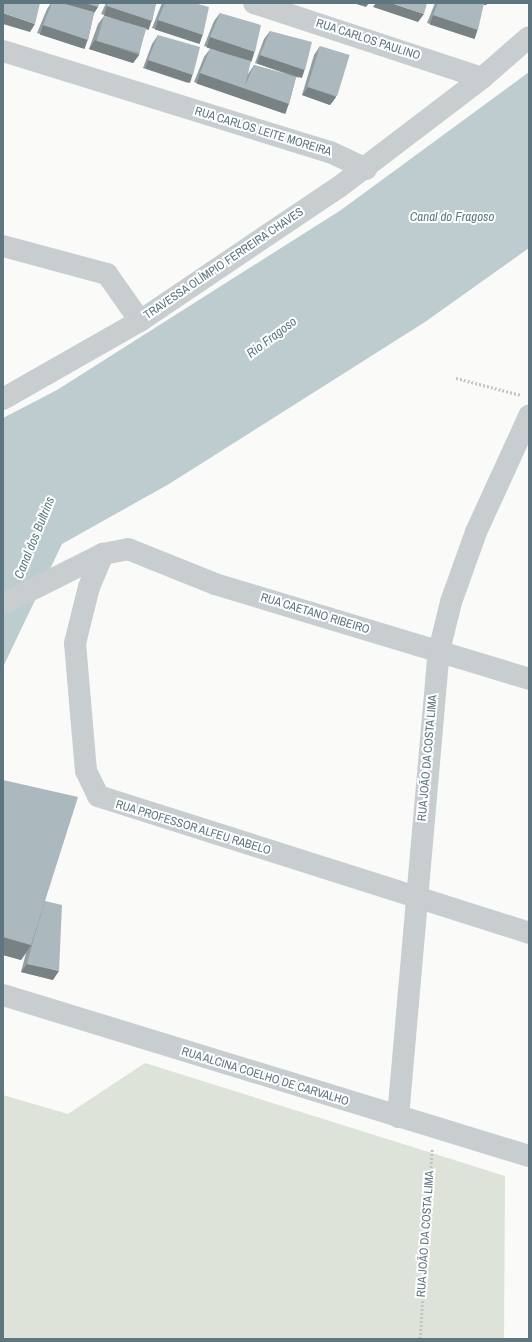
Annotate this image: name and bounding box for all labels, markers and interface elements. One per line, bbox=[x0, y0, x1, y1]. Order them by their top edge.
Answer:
street label: RUA CARLOS PAULINO bbox=[314, 16, 422, 64]
street label: RUA CARLOS LEITE MOREIRA bbox=[193, 104, 333, 160]
street label: TRAVESSA OLÍMPIO FERREIRA CHAVES bbox=[141, 205, 307, 323]
water label: Canal do Fragoso bbox=[410, 209, 494, 225]
water label: Rio Fragoso bbox=[244, 314, 300, 362]
water label: Canal dos Bultrins bbox=[11, 495, 59, 581]
street label: RUA CAETANO RIBEIRO bbox=[259, 591, 371, 637]
street label: RUA JOÃO DA COSTA LIMA bbox=[415, 693, 441, 823]
street label: RUA PROFESSOR ALFEU RABELO bbox=[113, 797, 273, 859]
street label: RUA ALCINA COELHO DE CARVALHO bbox=[179, 1044, 351, 1110]
street label: RUA JOÃO DA COSTA LIMA bbox=[414, 1169, 438, 1299]

